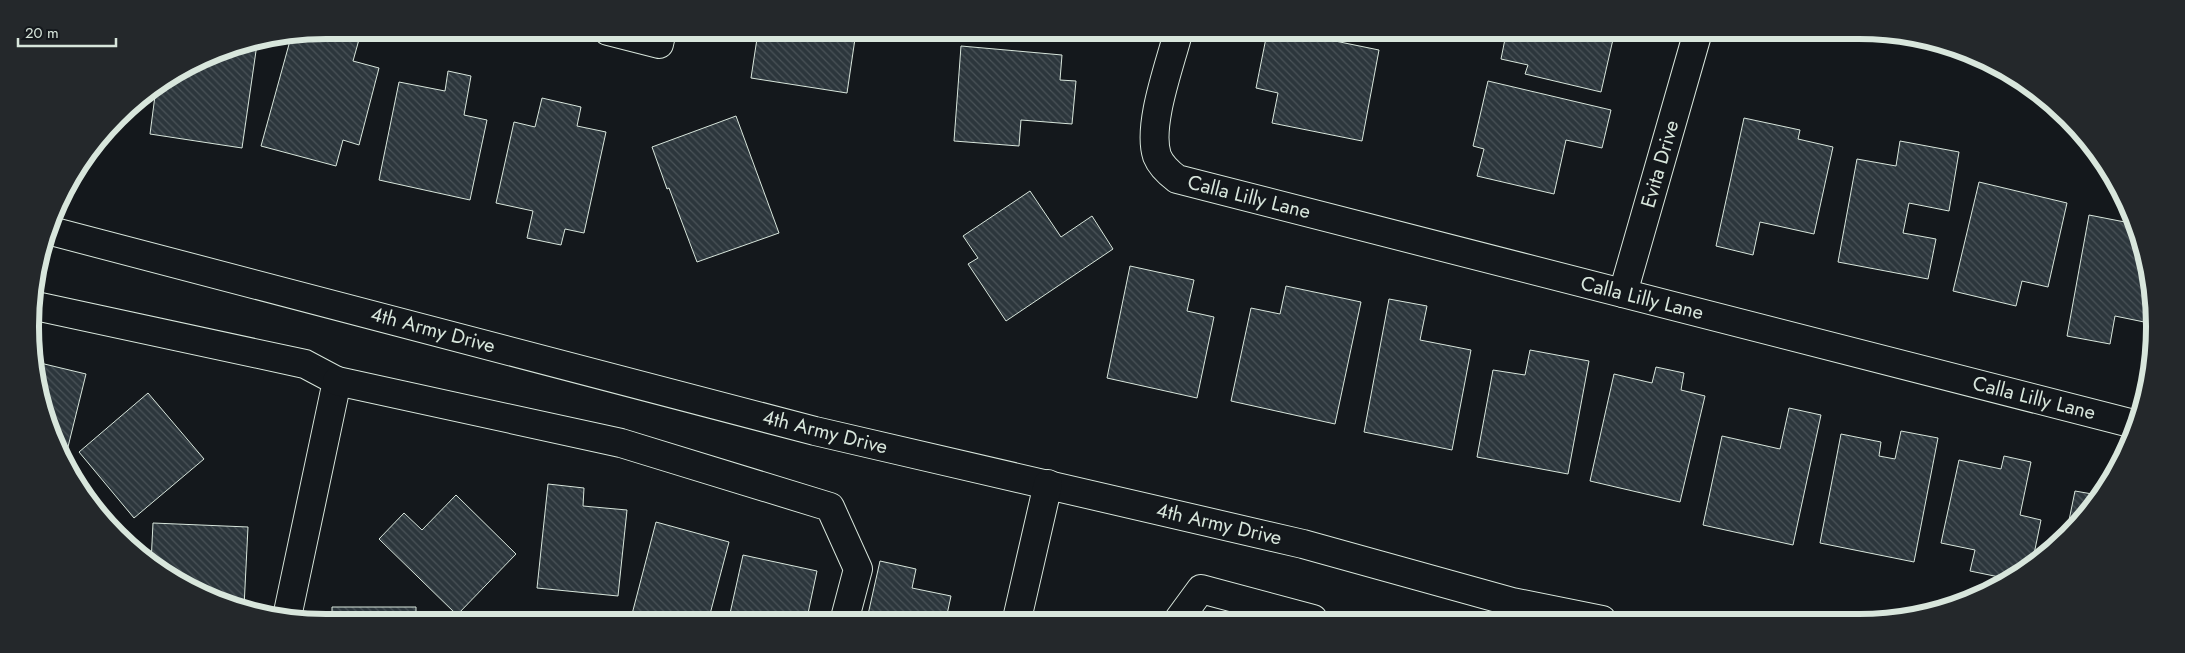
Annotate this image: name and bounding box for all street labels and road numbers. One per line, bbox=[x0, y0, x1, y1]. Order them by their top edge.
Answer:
street label: Evita Drive bbox=[1634, 117, 1686, 211]
street label: Calla Lilly Lane bbox=[1184, 168, 1314, 226]
street label: Calla Lilly Lane bbox=[1577, 269, 1707, 327]
street label: 4th Army Drive bbox=[368, 299, 498, 361]
street label: Calla Lilly Lane bbox=[1969, 369, 2099, 427]
street label: 4th Army Drive bbox=[759, 402, 891, 462]
street label: 4th Army Drive bbox=[1153, 495, 1285, 553]

